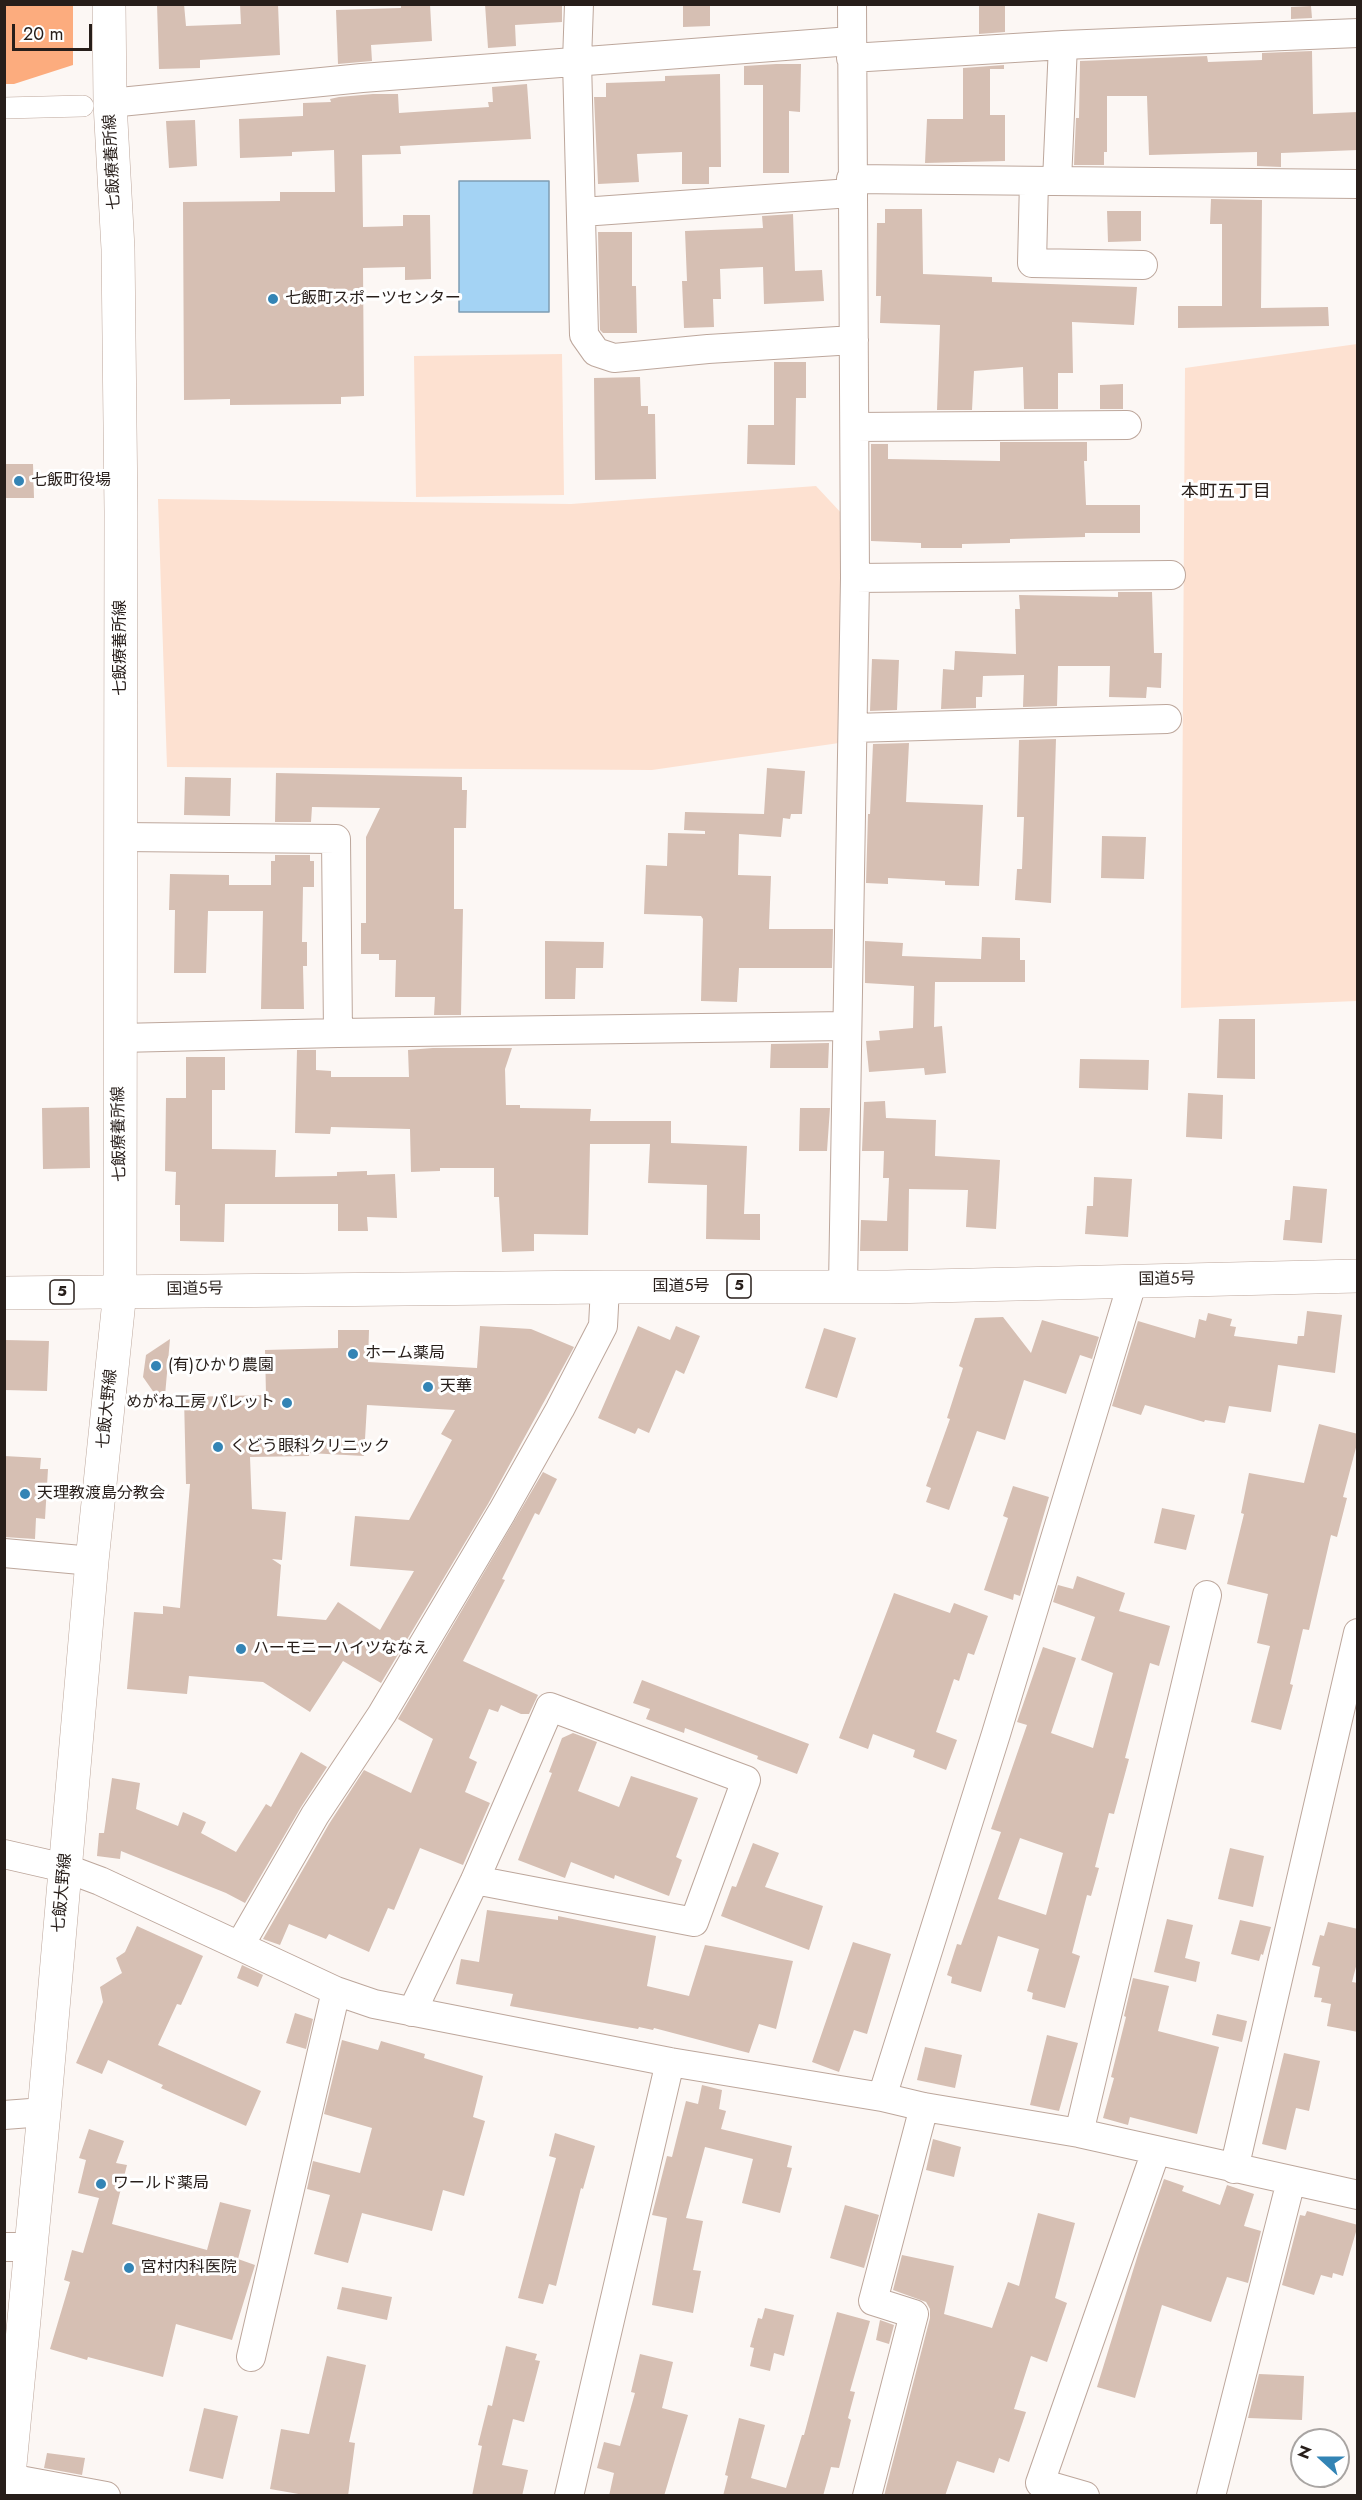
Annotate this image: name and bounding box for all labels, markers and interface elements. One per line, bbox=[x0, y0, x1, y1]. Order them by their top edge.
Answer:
scale bar bbox=[15, 12, 94, 50]
text: 20 m bbox=[23, 21, 63, 47]
street label: 七飯療養所線 bbox=[101, 114, 125, 210]
place label: 七飯町スポーツセンター bbox=[285, 289, 461, 309]
marker: 七飯町スポーツセンター bbox=[266, 292, 280, 306]
place label: 七飯町役場 bbox=[31, 471, 111, 491]
marker: 七飯町役場 bbox=[12, 474, 26, 488]
district label: 本町五丁目 bbox=[1181, 482, 1271, 504]
street label: 七飯療養所線 bbox=[111, 600, 131, 696]
street label: 七飯療養所線 bbox=[110, 1086, 130, 1182]
street label: 国道5号 bbox=[1138, 1270, 1196, 1290]
road number: 5 bbox=[727, 1274, 751, 1298]
street label: 国道5号 bbox=[652, 1277, 710, 1297]
road number: 5 bbox=[50, 1280, 74, 1304]
street label: 国道5号 bbox=[166, 1280, 224, 1300]
place label: ホーム薬局 bbox=[365, 1344, 445, 1364]
marker: ホーム薬局 bbox=[346, 1347, 360, 1361]
place label: (有)ひかり農園 bbox=[168, 1356, 274, 1376]
marker: (有)ひかり農園 bbox=[149, 1359, 163, 1373]
street label: 七飯大野線 bbox=[94, 1368, 122, 1450]
place label: 天華 bbox=[440, 1377, 472, 1397]
marker: 天華 bbox=[421, 1380, 435, 1394]
place label: めがね工房 パレット bbox=[126, 1393, 275, 1413]
marker: めがね工房 パレット bbox=[280, 1396, 294, 1410]
place label: くどう眼科クリニック bbox=[230, 1437, 390, 1457]
marker: くどう眼科クリニック bbox=[211, 1440, 225, 1454]
place label: 天理教渡島分教会 bbox=[37, 1484, 165, 1504]
marker: 天理教渡島分教会 bbox=[18, 1487, 32, 1501]
place label: ハーモニーハイツななえ bbox=[253, 1639, 429, 1659]
marker: ハーモニーハイツななえ bbox=[234, 1642, 248, 1656]
street label: 七飯大野線 bbox=[50, 1852, 76, 1934]
place label: ワールド薬局 bbox=[113, 2174, 209, 2194]
marker: ワールド薬局 bbox=[94, 2177, 108, 2191]
place label: 宮村内科医院 bbox=[141, 2258, 237, 2278]
marker: 宮村内科医院 bbox=[122, 2261, 136, 2275]
north arrow bbox=[1290, 2428, 1350, 2488]
text: N bbox=[1292, 2442, 1318, 2462]

